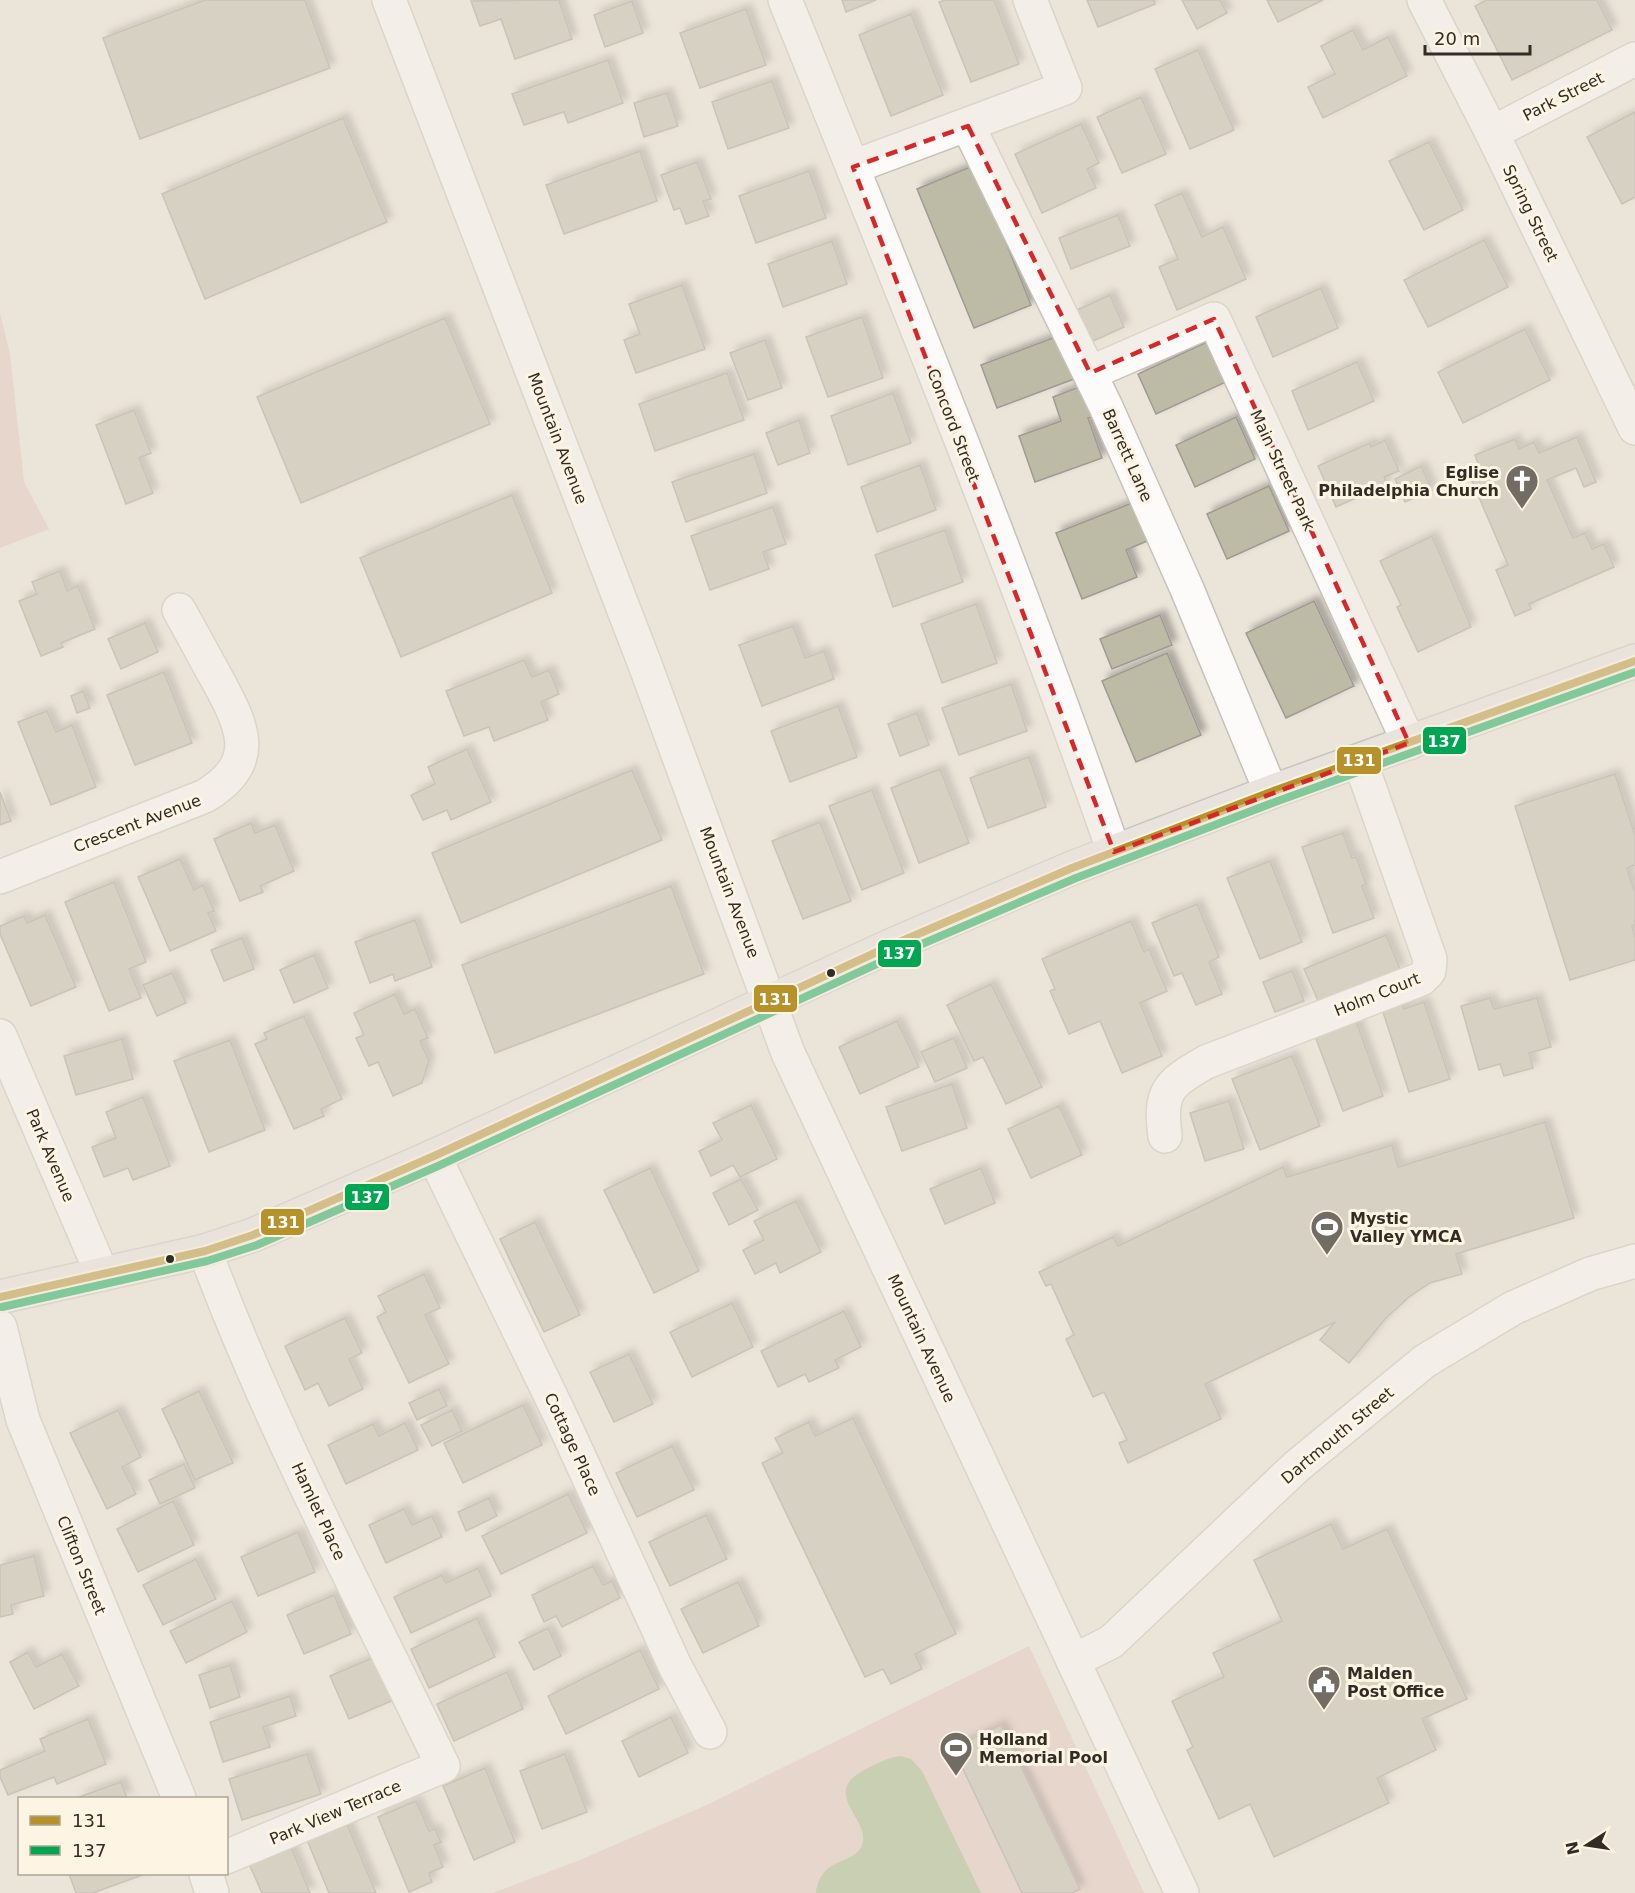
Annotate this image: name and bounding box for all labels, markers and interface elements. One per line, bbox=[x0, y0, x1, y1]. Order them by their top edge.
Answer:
scale bar bbox=[1425, 18, 1530, 56]
text: 20 m bbox=[1434, 28, 1480, 49]
street label: Park Street bbox=[1520, 68, 1607, 125]
street label: Spring Street bbox=[1499, 162, 1562, 265]
street label: Concord Street bbox=[923, 366, 984, 485]
street label: Mountain Avenue bbox=[524, 370, 591, 507]
street label: Barrett Lane bbox=[1099, 406, 1156, 505]
street label: Main Street Park bbox=[1246, 407, 1319, 535]
place label: Eglise Philadelphia Church bbox=[1318, 463, 1499, 500]
church icon: Eglise Philadelphia Church bbox=[1504, 463, 1540, 510]
line badge: 137 bbox=[1422, 726, 1467, 755]
text: 137 bbox=[1427, 732, 1461, 751]
line badge: 131 bbox=[1336, 746, 1382, 775]
text: 131 bbox=[1342, 751, 1376, 770]
street label: Crescent Avenue bbox=[71, 790, 204, 857]
street label: Mountain Avenue bbox=[696, 824, 763, 961]
line badge: 137 bbox=[877, 939, 922, 968]
text: 137 bbox=[882, 944, 916, 963]
unlabelled marker bbox=[825, 967, 837, 979]
street label: Holm Court bbox=[1331, 969, 1423, 1020]
line badge: 131 bbox=[753, 984, 798, 1013]
text: 131 bbox=[758, 990, 792, 1009]
street label: Park Avenue bbox=[22, 1106, 79, 1205]
line badge: 137 bbox=[344, 1183, 390, 1211]
text: 137 bbox=[350, 1188, 384, 1207]
line badge: 131 bbox=[260, 1208, 305, 1236]
sports icon: Mystic Valley YMCA bbox=[1309, 1209, 1345, 1256]
place label: Mystic Valley YMCA bbox=[1350, 1209, 1462, 1246]
text: 131 bbox=[266, 1213, 300, 1232]
unlabelled marker bbox=[164, 1253, 176, 1265]
street label: Mountain Avenue bbox=[884, 1271, 960, 1405]
street label: Dartmouth Street bbox=[1277, 1383, 1397, 1488]
street label: Cottage Place bbox=[540, 1390, 605, 1498]
street label: Hamlet Place bbox=[288, 1459, 349, 1563]
street label: Clifton Street bbox=[53, 1513, 110, 1618]
public building icon: Malden Post Office bbox=[1306, 1664, 1342, 1711]
place label: Malden Post Office bbox=[1347, 1664, 1444, 1701]
sports icon: Holland Memorial Pool bbox=[938, 1730, 974, 1777]
place label: Holland Memorial Pool bbox=[979, 1730, 1108, 1767]
street label: Park View Terrace bbox=[267, 1776, 404, 1849]
legend bbox=[18, 1797, 228, 1875]
text: 131 bbox=[72, 1810, 106, 1831]
north arrow bbox=[1557, 1815, 1617, 1875]
text: N bbox=[1562, 1839, 1584, 1857]
text: 137 bbox=[72, 1840, 106, 1861]

